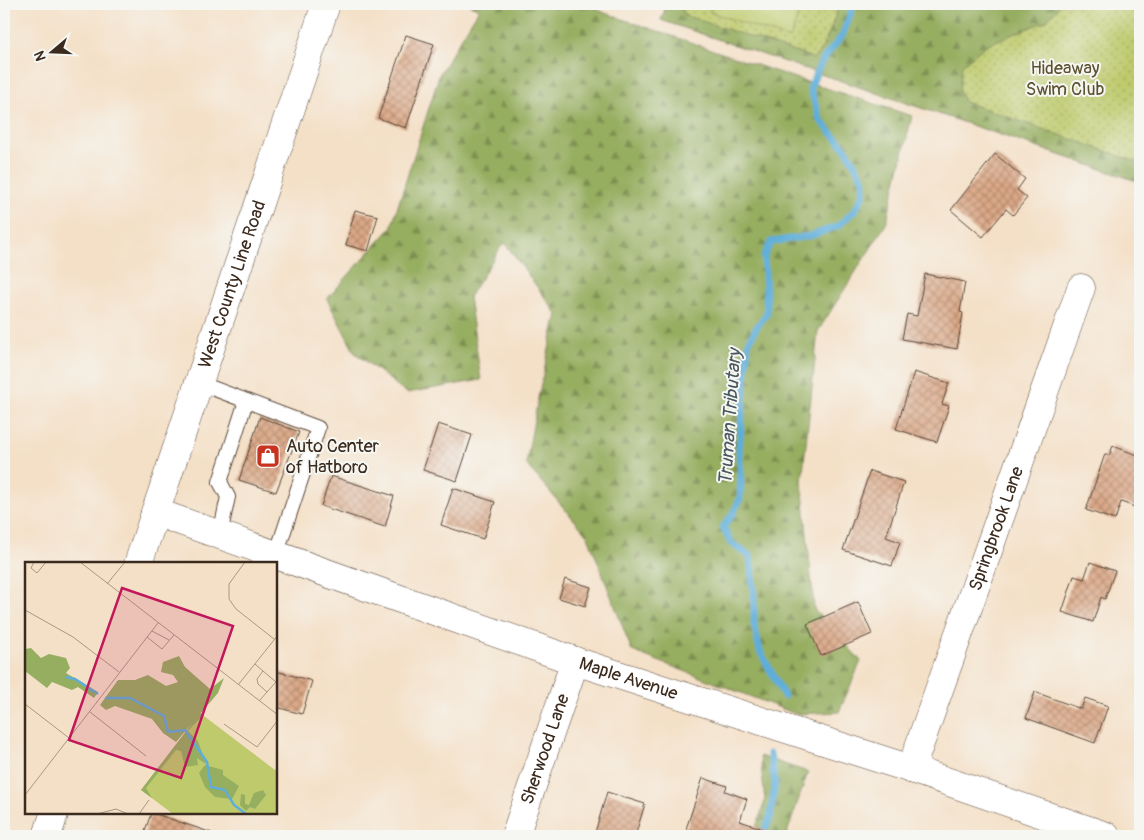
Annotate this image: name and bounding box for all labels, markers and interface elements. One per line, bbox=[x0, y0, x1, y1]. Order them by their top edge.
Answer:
north arrow bbox=[28, 28, 78, 78]
text: N bbox=[31, 49, 50, 63]
park label: Hideaway Swim Club bbox=[1026, 57, 1104, 101]
street label: West County Line Road bbox=[194, 198, 271, 371]
water label: Truman Tributary bbox=[713, 345, 747, 486]
place label: Auto Center of Hatboro bbox=[286, 435, 380, 479]
shop icon: Auto Center of Hatboro bbox=[255, 443, 281, 469]
street label: Springbrook Lane bbox=[964, 463, 1029, 594]
inset map bbox=[25, 562, 278, 815]
street label: Maple Avenue bbox=[576, 652, 681, 705]
street label: Sherwood Lane bbox=[516, 691, 575, 808]

